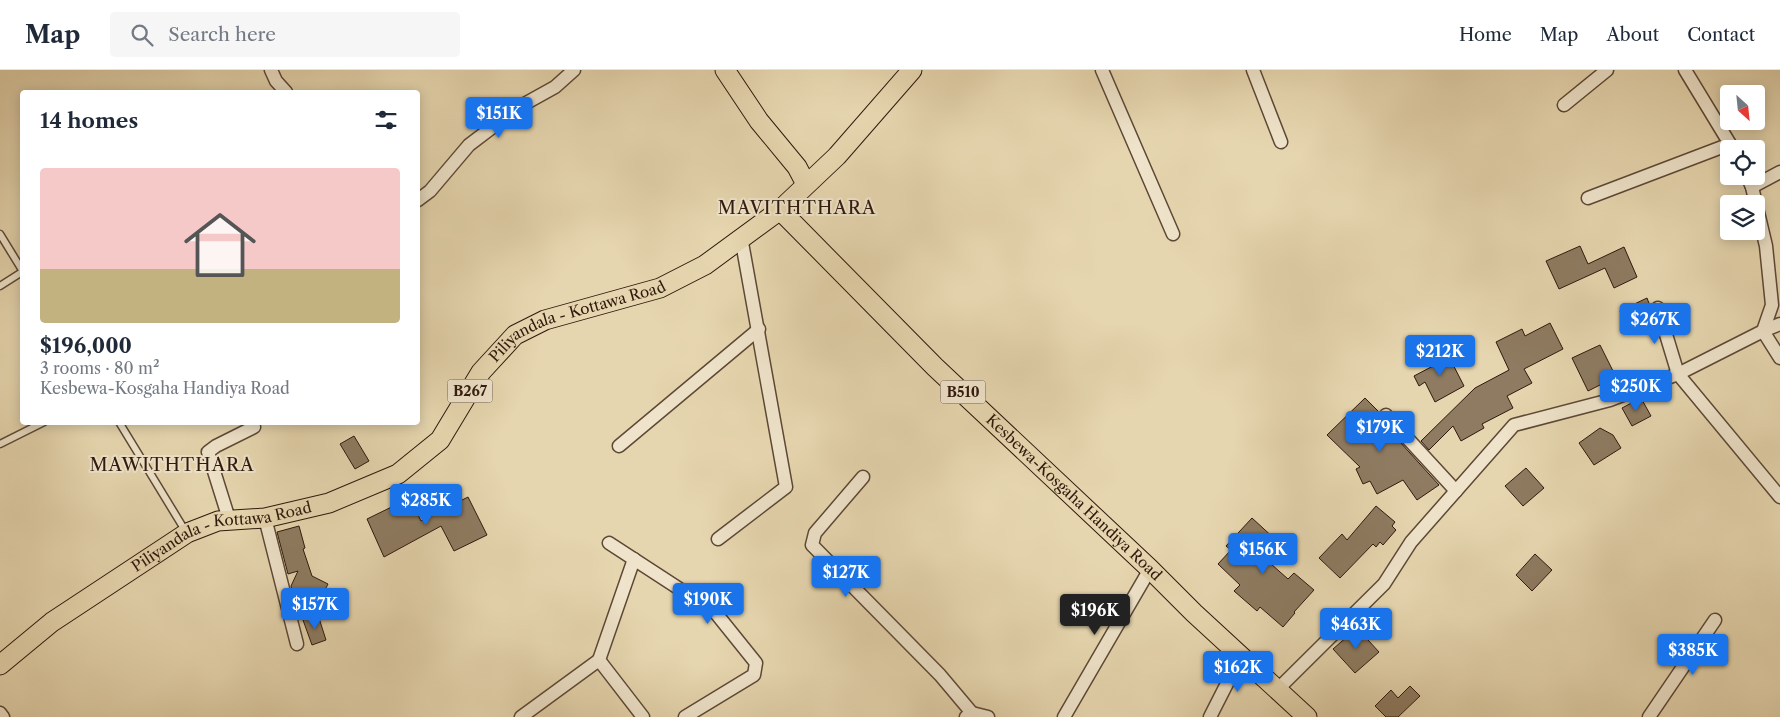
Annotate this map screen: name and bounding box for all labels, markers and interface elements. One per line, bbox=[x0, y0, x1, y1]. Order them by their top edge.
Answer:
search box bbox=[110, 12, 460, 57]
text: Map bbox=[25, 20, 80, 49]
icon: search bbox=[128, 21, 156, 49]
text: Search here bbox=[168, 23, 276, 46]
text: Home bbox=[1459, 24, 1512, 46]
text: Map bbox=[1540, 24, 1578, 46]
text: About bbox=[1606, 24, 1659, 46]
text: Contact bbox=[1687, 24, 1755, 46]
north arrow bbox=[1720, 85, 1765, 130]
map controls bbox=[1720, 85, 1765, 240]
pin: $151K bbox=[464, 97, 534, 139]
text: $151K bbox=[477, 103, 521, 123]
icon: filters bbox=[372, 106, 400, 134]
text: 14 homes bbox=[40, 108, 138, 133]
button: locate bbox=[1720, 140, 1765, 185]
button: layers bbox=[1720, 195, 1765, 240]
district label: MAVITHTHARA bbox=[718, 197, 876, 219]
icon: home bbox=[175, 200, 265, 290]
street label: Piliyandala - Kottawa Road bbox=[485, 277, 669, 366]
pin: $267K bbox=[1620, 302, 1690, 345]
text: $267K bbox=[1631, 309, 1679, 329]
text: $196,000 bbox=[40, 333, 132, 358]
pin: $212K bbox=[1405, 334, 1475, 377]
text: $212K bbox=[1416, 341, 1464, 361]
text: 3 rooms · 80 m² bbox=[40, 358, 159, 378]
pin: $250K bbox=[1601, 370, 1671, 412]
text: $250K bbox=[1611, 376, 1661, 396]
text: Kesbewa-Kosgaha Handiya Road bbox=[40, 378, 290, 398]
road number: B267 bbox=[448, 380, 492, 402]
road number: B510 bbox=[940, 381, 986, 404]
street label: Kesbewa-Kosgaha Handiya Road bbox=[982, 410, 1166, 584]
pin: $179K bbox=[1345, 410, 1415, 453]
text: $179K bbox=[1357, 417, 1403, 437]
district label: MAWITHTHARA bbox=[89, 454, 255, 476]
pin: $285K bbox=[391, 484, 461, 526]
text: $285K bbox=[401, 490, 451, 510]
street label: Piliyandala - Kottawa Road bbox=[128, 497, 313, 576]
pin: $156K bbox=[1228, 532, 1298, 575]
text: $156K bbox=[1239, 539, 1287, 559]
pin: $127K bbox=[811, 556, 881, 598]
text: $127K bbox=[823, 562, 869, 582]
pin: $190K bbox=[673, 582, 743, 625]
pin: $157K bbox=[280, 588, 350, 630]
text: $190K bbox=[684, 589, 732, 609]
text: $157K bbox=[292, 594, 338, 614]
pin: $196K bbox=[1060, 594, 1130, 636]
text: $196K bbox=[1071, 600, 1119, 620]
pin: $463K bbox=[1321, 608, 1391, 650]
text: $463K bbox=[1331, 614, 1381, 634]
pin: $385K bbox=[1658, 634, 1728, 676]
text: $385K bbox=[1668, 640, 1718, 660]
pin: $162K bbox=[1203, 650, 1273, 693]
text: $162K bbox=[1214, 657, 1262, 677]

